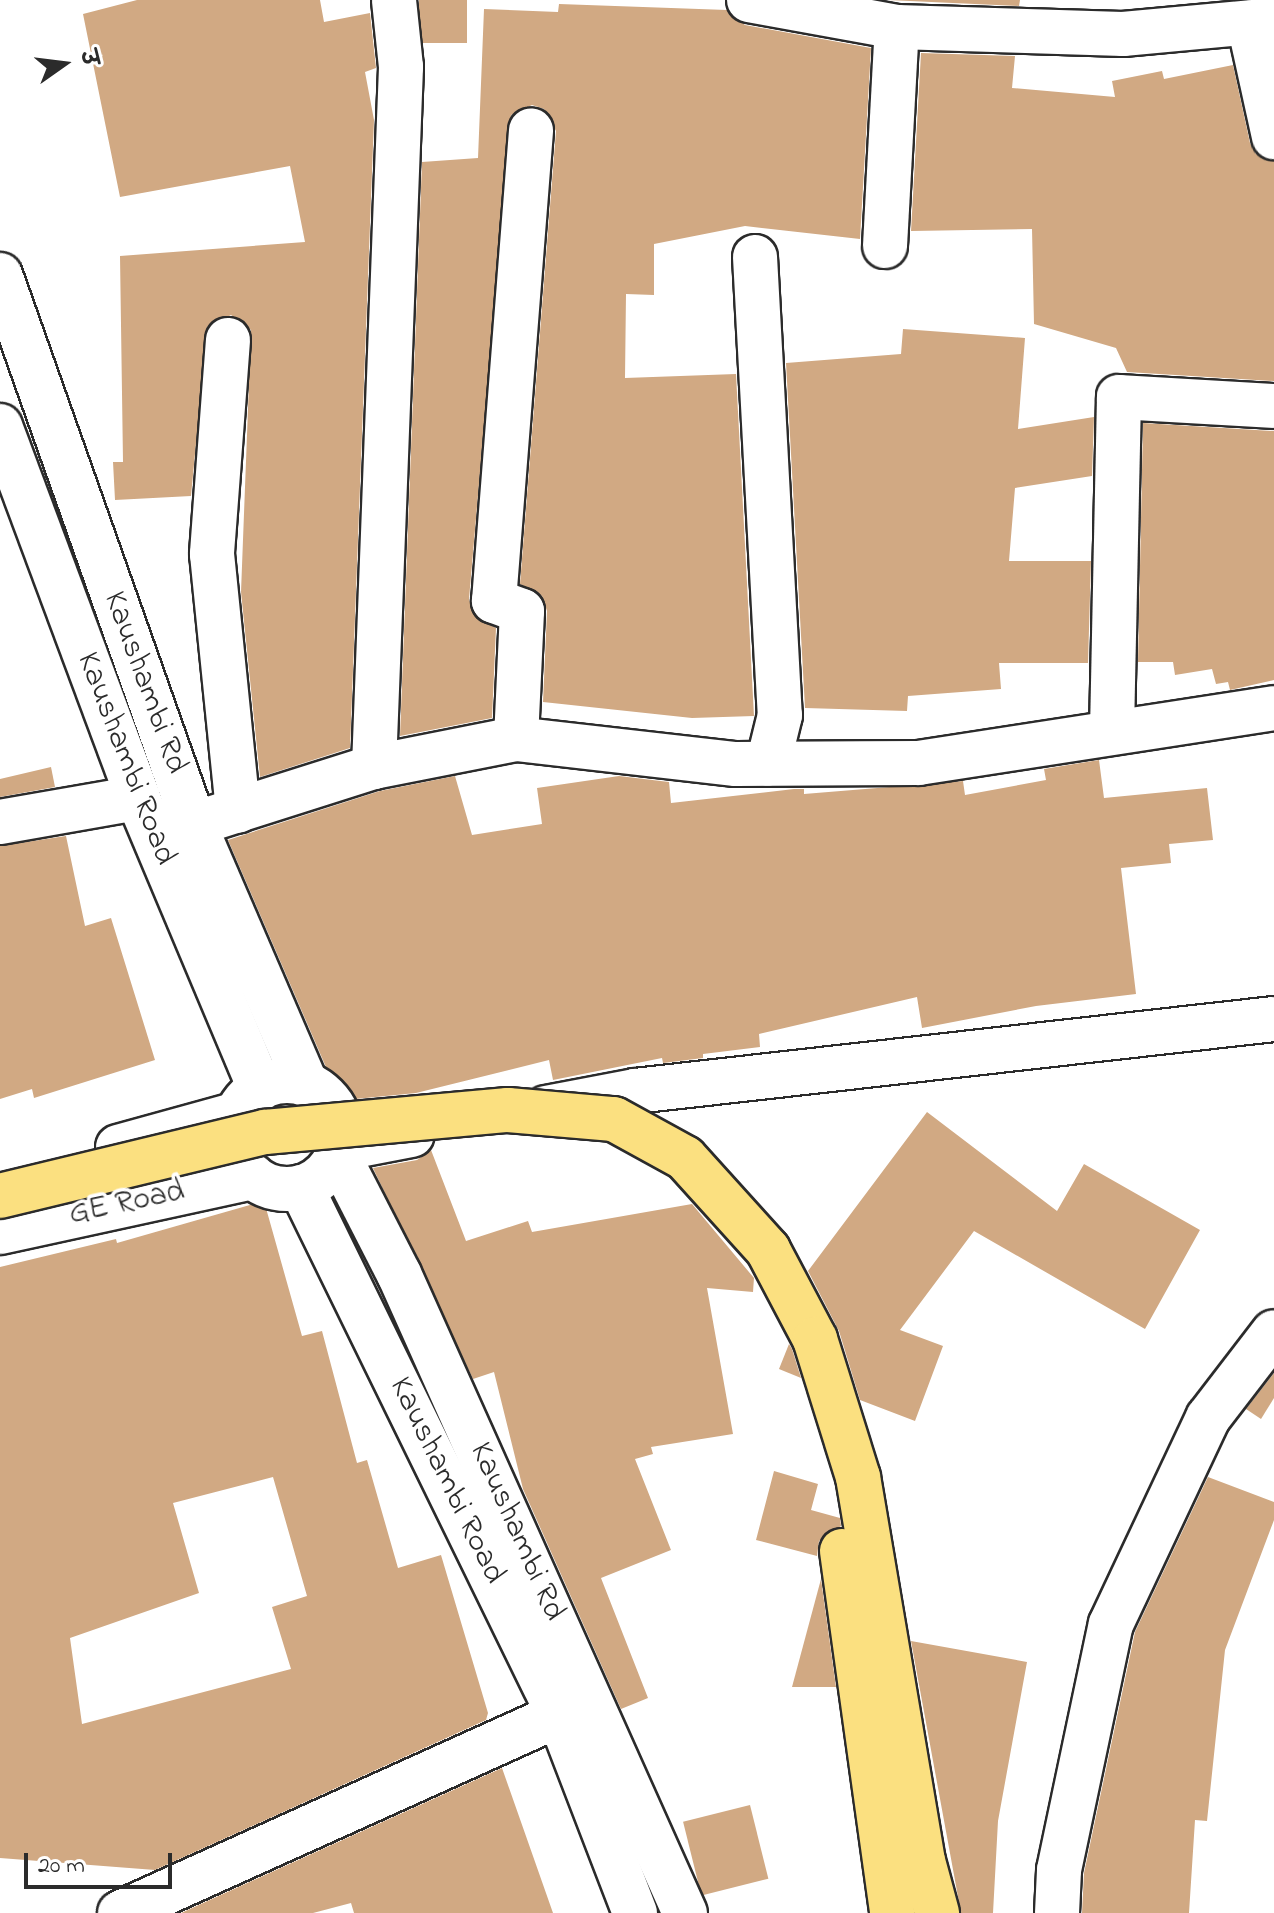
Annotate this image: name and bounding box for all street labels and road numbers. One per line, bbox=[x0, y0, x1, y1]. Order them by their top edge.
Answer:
street label: Kaushambi Rd bbox=[93, 587, 195, 779]
street label: Kaushambi Road bbox=[67, 647, 183, 871]
street label: GE Road bbox=[66, 1173, 188, 1235]
street label: Kaushambi Road bbox=[379, 1372, 513, 1590]
street label: Kaushambi Rd bbox=[460, 1437, 572, 1627]

